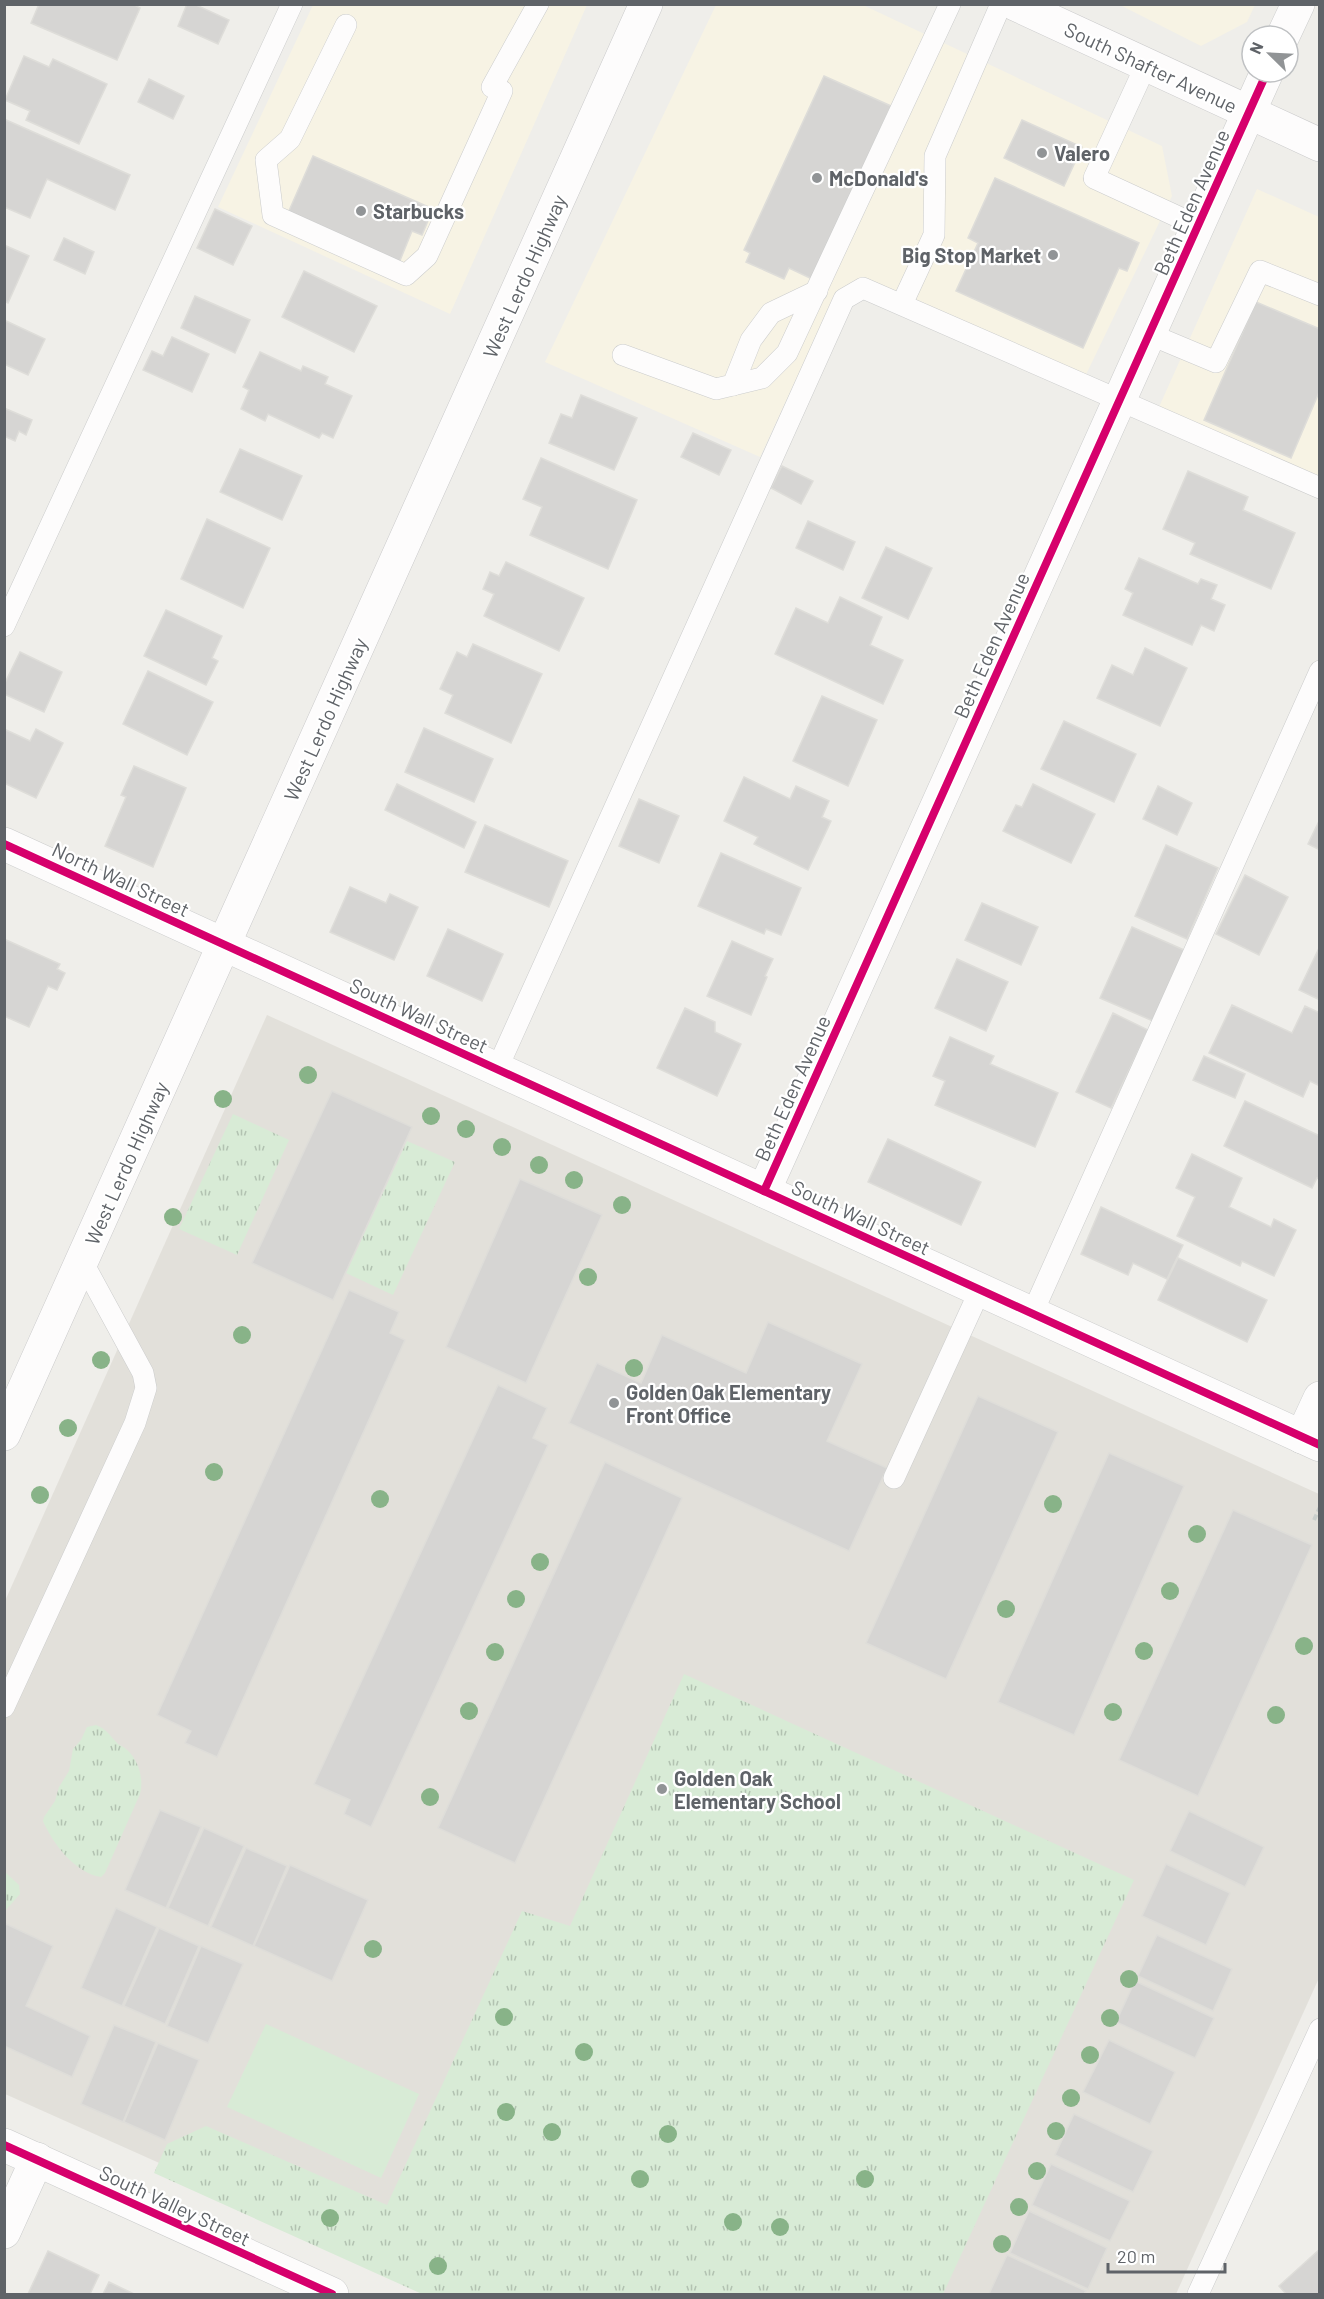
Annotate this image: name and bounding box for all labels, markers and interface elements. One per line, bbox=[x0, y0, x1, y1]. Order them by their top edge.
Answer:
street label: South Shafter Avenue bbox=[1061, 16, 1241, 118]
north arrow bbox=[1240, 24, 1300, 84]
text: N bbox=[1245, 39, 1267, 56]
street label: Beth Eden Avenue bbox=[1148, 125, 1234, 279]
place label: Valero bbox=[1054, 141, 1110, 165]
marker: Valero bbox=[1035, 146, 1049, 160]
place label: McDonald's bbox=[829, 166, 928, 190]
marker: McDonald's bbox=[810, 171, 824, 185]
street label: West Lerdo Highway bbox=[477, 191, 571, 361]
place label: Starbucks bbox=[373, 199, 464, 223]
marker: Starbucks bbox=[354, 204, 368, 218]
place label: Big Stop Market bbox=[902, 243, 1041, 267]
marker: Big Stop Market bbox=[1046, 248, 1060, 262]
street label: Beth Eden Avenue bbox=[948, 568, 1034, 722]
street label: West Lerdo Highway bbox=[278, 634, 372, 804]
street label: North Wall Street bbox=[49, 837, 193, 921]
street label: South Wall Street bbox=[346, 972, 492, 1058]
street label: Beth Eden Avenue bbox=[749, 1011, 835, 1165]
street label: West Lerdo Highway bbox=[79, 1078, 173, 1248]
street label: South Wall Street bbox=[788, 1174, 934, 1260]
place label: Golden Oak Elementary Front Office bbox=[626, 1380, 831, 1427]
marker: Golden Oak Elementary Front Office bbox=[607, 1396, 621, 1410]
place label: Golden Oak Elementary School bbox=[674, 1766, 841, 1813]
marker: Golden Oak Elementary School bbox=[655, 1782, 669, 1796]
street label: South Valley Street bbox=[96, 2160, 254, 2250]
scale bar bbox=[1108, 2236, 1225, 2274]
text: 20 m bbox=[1117, 2245, 1155, 2267]

